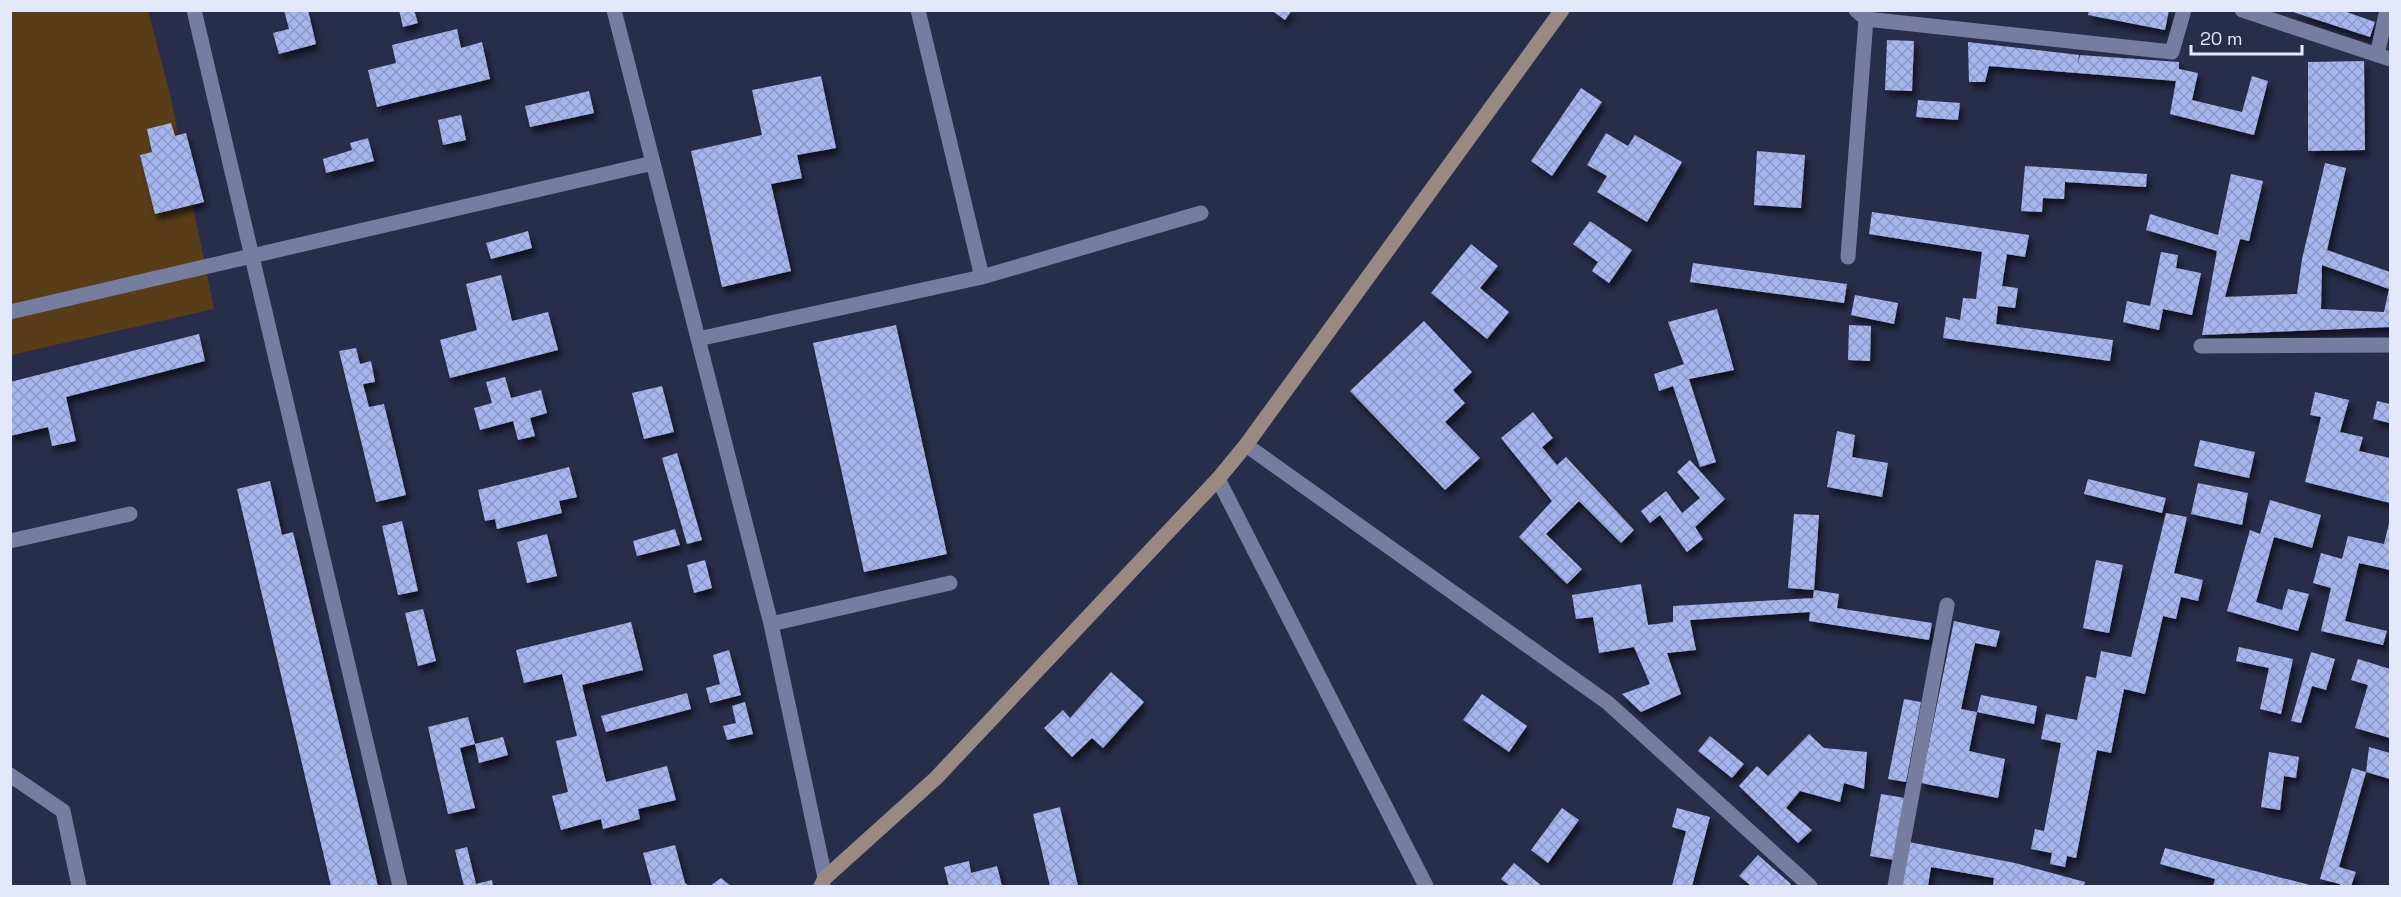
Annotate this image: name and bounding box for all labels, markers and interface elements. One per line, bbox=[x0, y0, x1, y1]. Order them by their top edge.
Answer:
scale bar bbox=[2191, 18, 2302, 56]
text: 20 m bbox=[2200, 27, 2243, 50]

